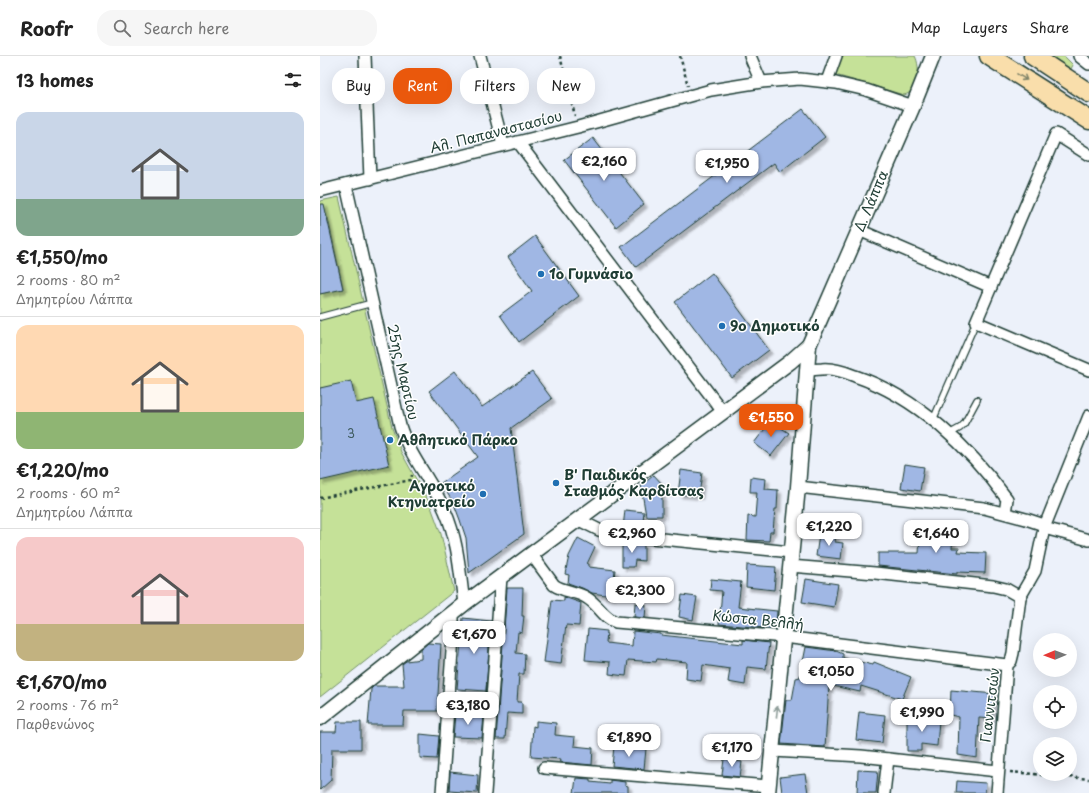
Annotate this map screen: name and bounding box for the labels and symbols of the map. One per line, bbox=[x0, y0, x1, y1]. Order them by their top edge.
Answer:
one-way arrow bbox=[1016, 73, 1027, 81]
street label: Αλ. Παπαναστασίου bbox=[427, 105, 564, 158]
pin: €2,160 bbox=[571, 148, 637, 182]
pin: €1,950 bbox=[694, 150, 760, 184]
street label: Δ. Λάππα bbox=[848, 167, 893, 235]
place label: 1ο Γυμνάσιο bbox=[549, 263, 633, 284]
marker: 1ο Γυμνάσιο bbox=[536, 269, 546, 279]
place label: 9ο Δημοτικό bbox=[730, 315, 819, 336]
marker: 9ο Δημοτικό bbox=[717, 321, 727, 331]
street label: 25ης Μαρτίου bbox=[382, 322, 425, 422]
pin: €1,550 bbox=[738, 404, 804, 438]
house number: 3 bbox=[347, 424, 355, 442]
place label: Αθλητικό Πάρκο bbox=[398, 429, 518, 450]
marker: Αθλητικό Πάρκο bbox=[385, 435, 395, 445]
place label: Β' Παιδικός Σταθμός Καρδίτσας bbox=[564, 464, 704, 501]
place label: Αγροτικό Κτηνιατρείο bbox=[388, 475, 475, 512]
marker: Β' Παιδικός Σταθμός Καρδίτσας bbox=[551, 478, 561, 488]
marker: Αγροτικό Κτηνιατρείο bbox=[478, 489, 488, 499]
pin: €1,220 bbox=[796, 513, 862, 547]
pin: €2,960 bbox=[599, 520, 665, 554]
pin: €1,640 bbox=[903, 520, 969, 554]
pin: €2,300 bbox=[607, 577, 673, 611]
street label: Κώστα Βελλή bbox=[711, 604, 805, 635]
pin: €1,670 bbox=[441, 621, 507, 655]
north arrow bbox=[1033, 633, 1077, 677]
pin: €1,050 bbox=[798, 658, 864, 692]
street label: Γιαννιτσών bbox=[974, 666, 1005, 744]
pin: €3,180 bbox=[435, 692, 501, 726]
pin: €1,990 bbox=[889, 699, 955, 733]
one-way arrow bbox=[773, 706, 780, 719]
pin: €1,890 bbox=[596, 724, 662, 758]
pin: €1,170 bbox=[699, 734, 765, 768]

